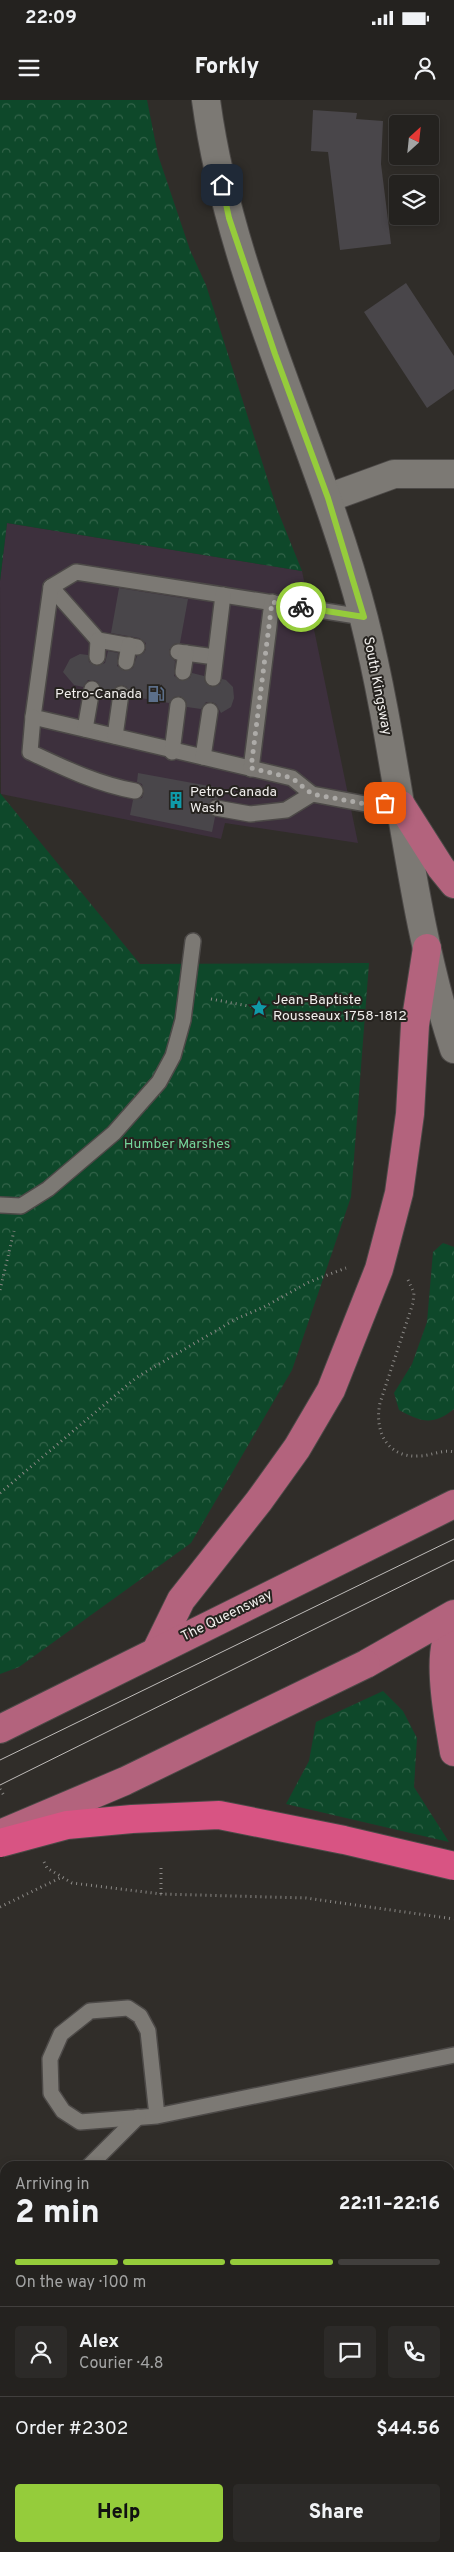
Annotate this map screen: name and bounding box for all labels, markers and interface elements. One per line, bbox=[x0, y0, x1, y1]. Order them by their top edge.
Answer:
text: 22:09 bbox=[25, 6, 77, 30]
icon: menu bbox=[15, 54, 43, 82]
text: Forkly bbox=[195, 54, 259, 81]
icon: person bbox=[411, 54, 439, 82]
north arrow bbox=[389, 115, 439, 165]
map controls bbox=[389, 115, 439, 225]
pin bbox=[201, 164, 243, 206]
icon: home bbox=[208, 171, 236, 199]
button: layers bbox=[389, 175, 439, 225]
courier bbox=[276, 582, 326, 632]
icon: bike bbox=[287, 593, 315, 621]
street label: South Kingsway bbox=[359, 635, 395, 737]
fuel station icon: Petro-Canada bbox=[146, 684, 166, 704]
place label: Petro-Canada bbox=[55, 686, 142, 703]
pin bbox=[364, 782, 406, 824]
place label: Petro-Canada Wash bbox=[190, 784, 277, 817]
icon: bag bbox=[371, 789, 399, 817]
building icon: Petro-Canada Wash bbox=[166, 790, 186, 810]
place label: Jean-Baptiste Rousseaux 1758-1812 bbox=[273, 992, 407, 1025]
place icon: Jean-Baptiste Rousseaux 1758-1812 bbox=[249, 998, 269, 1018]
park label: Humber Marshes bbox=[124, 1136, 230, 1153]
street label: The Queensway bbox=[179, 1587, 275, 1645]
text: Arriving in bbox=[15, 2175, 90, 2195]
text: 22:11–22:16 bbox=[339, 2192, 440, 2216]
text: 2 min bbox=[15, 2194, 100, 2234]
text: On the way · 100 m bbox=[15, 2273, 146, 2293]
button: person bbox=[15, 2326, 67, 2378]
button: chat bbox=[324, 2326, 376, 2378]
button: phone bbox=[388, 2326, 440, 2378]
text: Alex bbox=[79, 2330, 119, 2354]
text: Courier · 4.8 bbox=[79, 2354, 163, 2374]
text: Order #2302 bbox=[15, 2417, 129, 2441]
text: $44.56 bbox=[376, 2417, 440, 2441]
button: Help bbox=[15, 2484, 223, 2542]
button: Share bbox=[233, 2484, 440, 2542]

